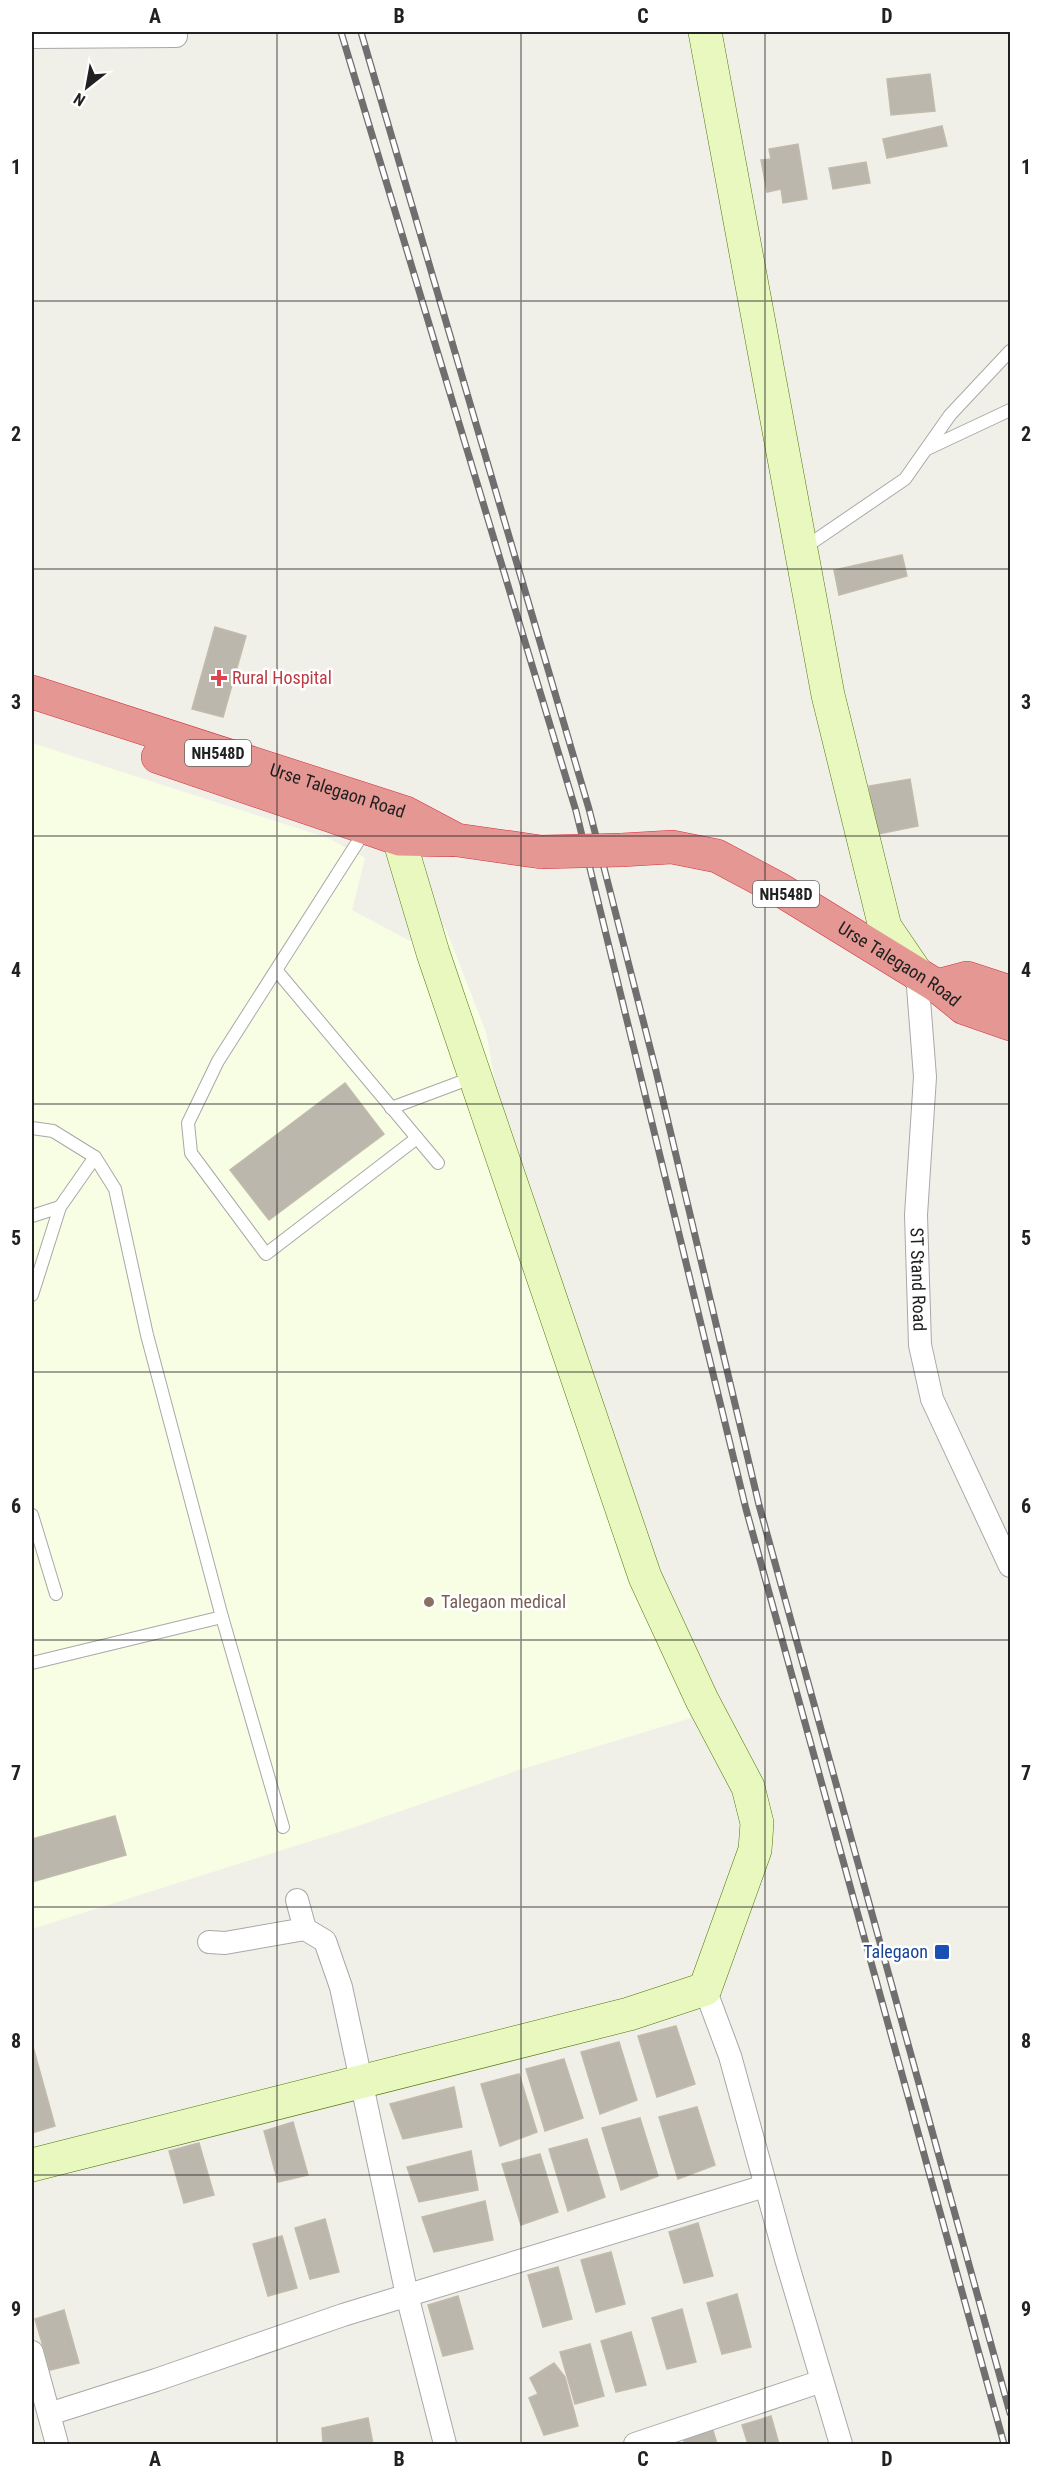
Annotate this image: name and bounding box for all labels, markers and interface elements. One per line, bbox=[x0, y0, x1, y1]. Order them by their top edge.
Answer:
text: A bbox=[149, 4, 161, 28]
text: B bbox=[393, 4, 405, 28]
text: C bbox=[637, 4, 649, 28]
text: D bbox=[881, 4, 893, 28]
north arrow bbox=[57, 57, 117, 117]
text: N bbox=[70, 89, 89, 110]
text: 1 bbox=[11, 155, 21, 179]
text: 1 bbox=[1021, 155, 1031, 179]
text: 2 bbox=[11, 422, 21, 446]
text: 2 bbox=[1021, 422, 1031, 446]
place label: Rural Hospital bbox=[232, 667, 332, 688]
marker: Rural Hospital bbox=[210, 669, 228, 687]
text: 3 bbox=[11, 690, 21, 714]
text: 3 bbox=[1021, 690, 1031, 714]
road number: NH548D bbox=[185, 740, 251, 766]
street label: Urse Talegaon Road bbox=[267, 759, 408, 822]
road number: NH548D bbox=[753, 881, 819, 907]
street label: Urse Talegaon Road bbox=[834, 917, 965, 1011]
text: 4 bbox=[11, 958, 21, 982]
text: 4 bbox=[1021, 958, 1031, 982]
text: 5 bbox=[11, 1226, 21, 1250]
text: 5 bbox=[1021, 1226, 1031, 1250]
street label: ST Stand Road bbox=[906, 1227, 931, 1332]
text: 6 bbox=[11, 1494, 21, 1518]
text: 6 bbox=[1021, 1494, 1031, 1518]
place label: Talegaon medical bbox=[441, 1591, 566, 1612]
marker: Talegaon medical bbox=[422, 1595, 436, 1609]
text: 7 bbox=[11, 1761, 21, 1785]
text: 7 bbox=[1021, 1761, 1031, 1785]
place label: Talegaon bbox=[863, 1941, 928, 1962]
marker: Talegaon bbox=[933, 1943, 951, 1961]
text: 8 bbox=[11, 2029, 21, 2053]
text: 8 bbox=[1021, 2029, 1031, 2053]
text: 9 bbox=[11, 2297, 21, 2321]
text: 9 bbox=[1021, 2297, 1031, 2321]
text: A bbox=[149, 2447, 161, 2471]
text: B bbox=[393, 2447, 405, 2471]
text: C bbox=[637, 2447, 649, 2471]
text: D bbox=[881, 2447, 893, 2471]

